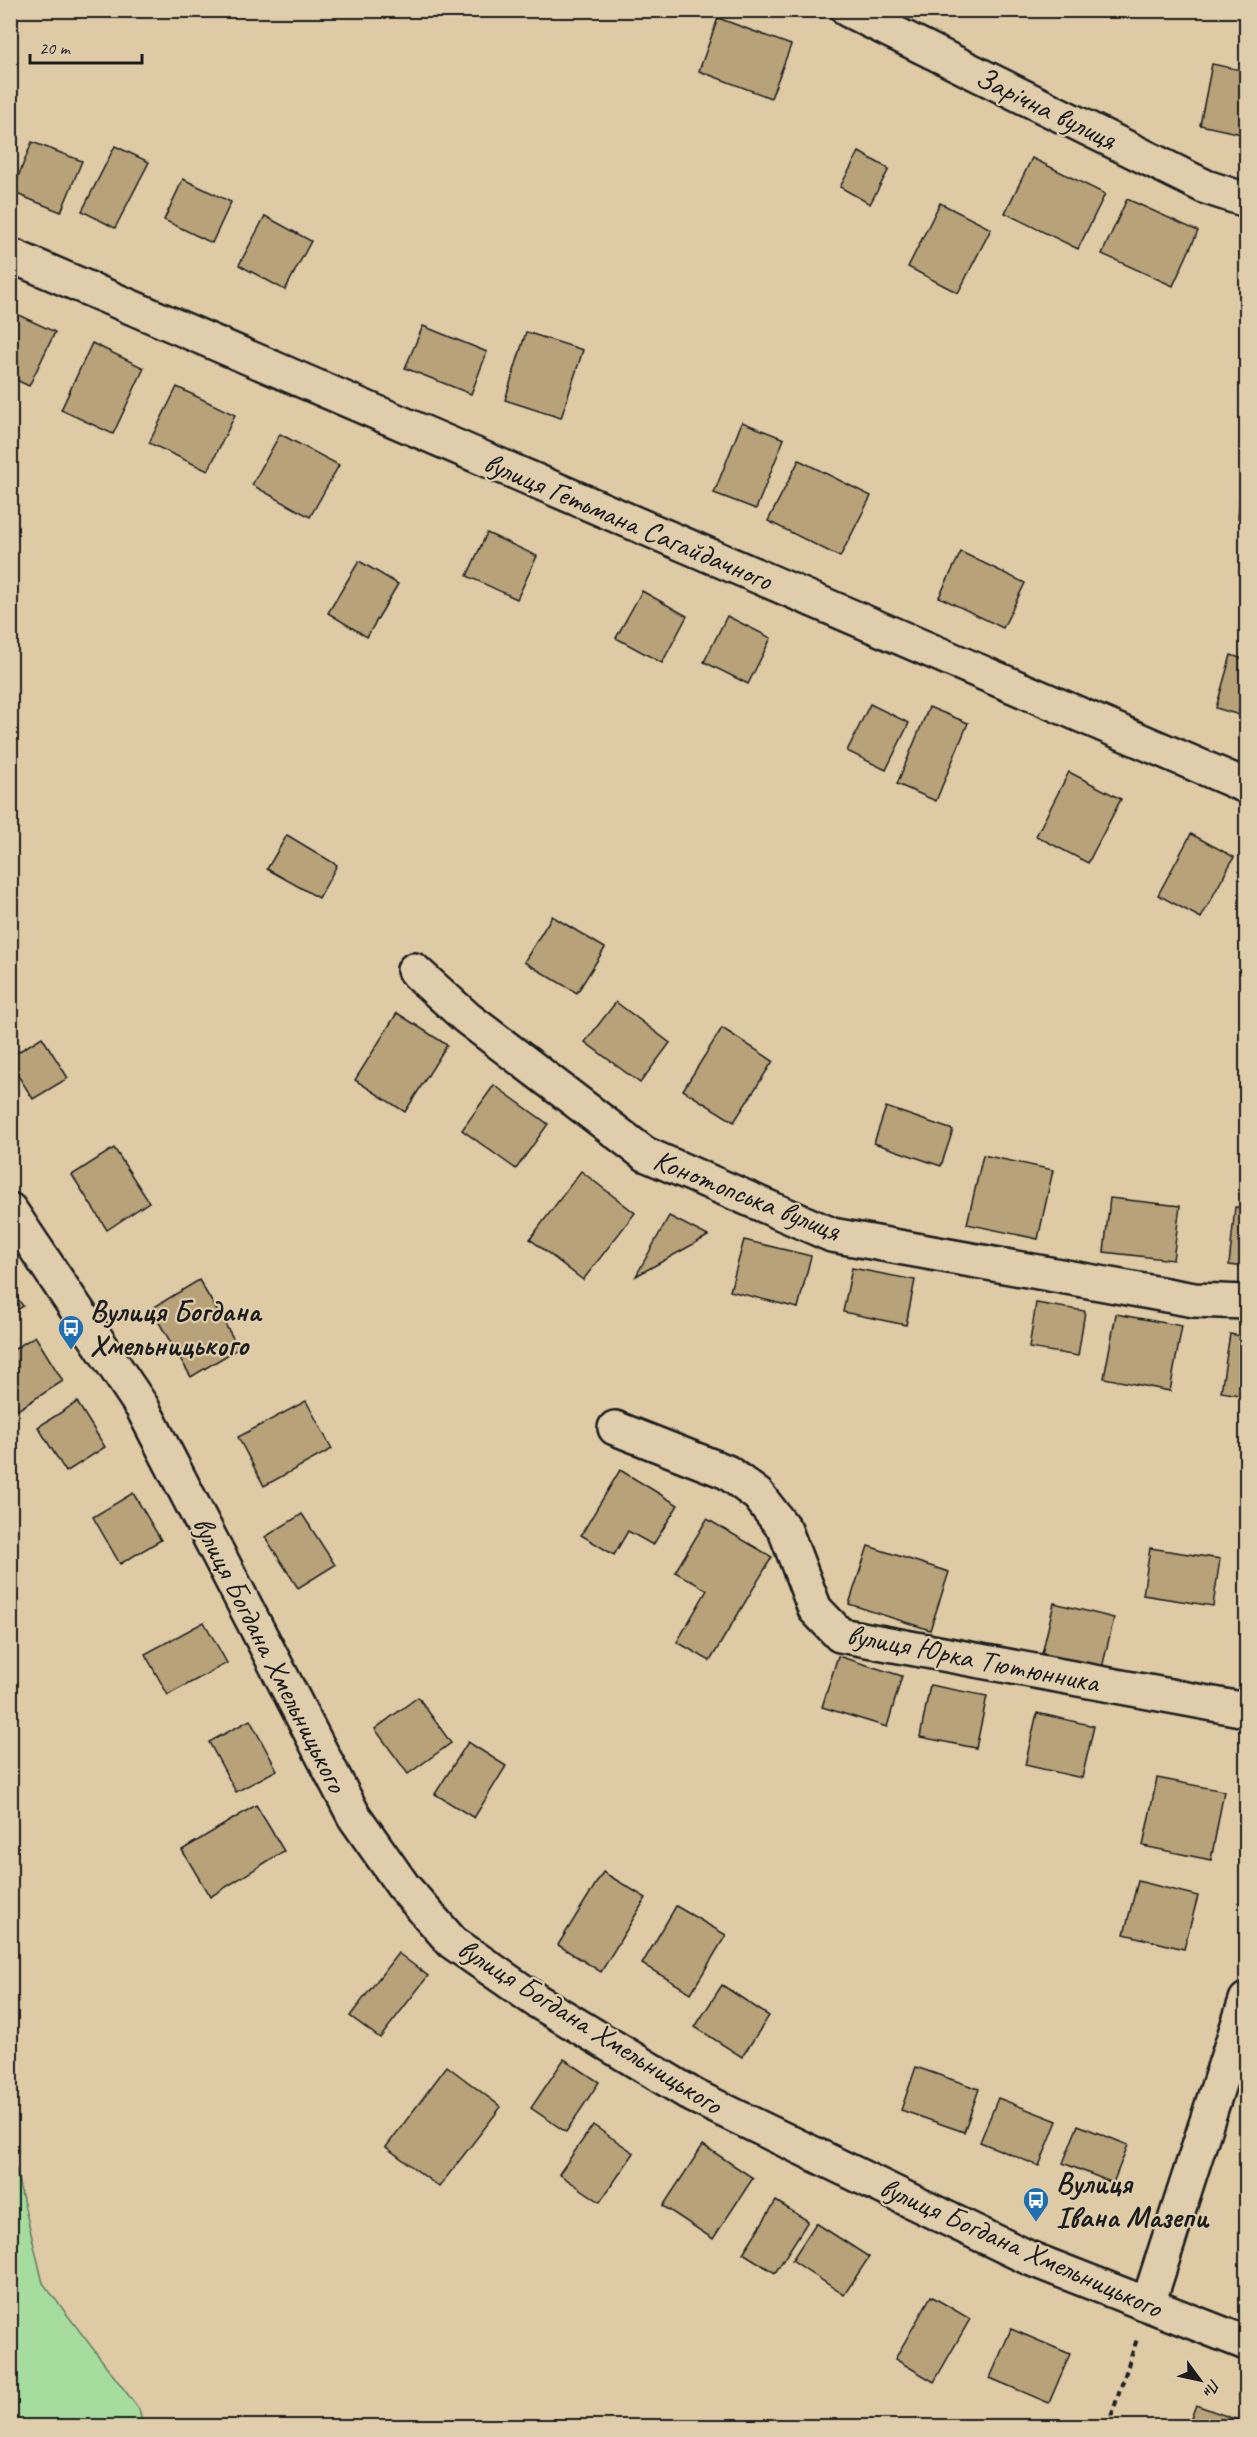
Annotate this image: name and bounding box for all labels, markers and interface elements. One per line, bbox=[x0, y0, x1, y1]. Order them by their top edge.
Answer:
scale bar bbox=[30, 27, 142, 65]
text: 20 m bbox=[39, 37, 72, 59]
street label: Зарічна вулиця bbox=[969, 58, 1124, 159]
street label: вулиця Гетьмана Сагайдачного bbox=[478, 443, 779, 599]
street label: Конотопська вулиця bbox=[648, 1140, 847, 1250]
place label: Вулиця Богдана Хмельницького bbox=[90, 1292, 263, 1364]
bus stop icon: Вулиця Богдана Хмельницького bbox=[56, 1313, 86, 1351]
street label: вулиця Богдана Хмельницького bbox=[184, 1510, 357, 1800]
street label: вулиця Юрка Тютюнника bbox=[844, 1615, 1104, 1701]
street label: вулиця Богдана Хмельницького bbox=[451, 1929, 731, 2124]
place label: Вулиця Івана Мазепи bbox=[1056, 2164, 1210, 2236]
street label: вулиця Богдана Хмельницького bbox=[874, 2168, 1169, 2327]
bus stop icon: Вулиця Івана Мазепи bbox=[1021, 2185, 1051, 2223]
north arrow bbox=[1170, 2350, 1230, 2410]
text: Пн bbox=[1198, 2375, 1225, 2401]

